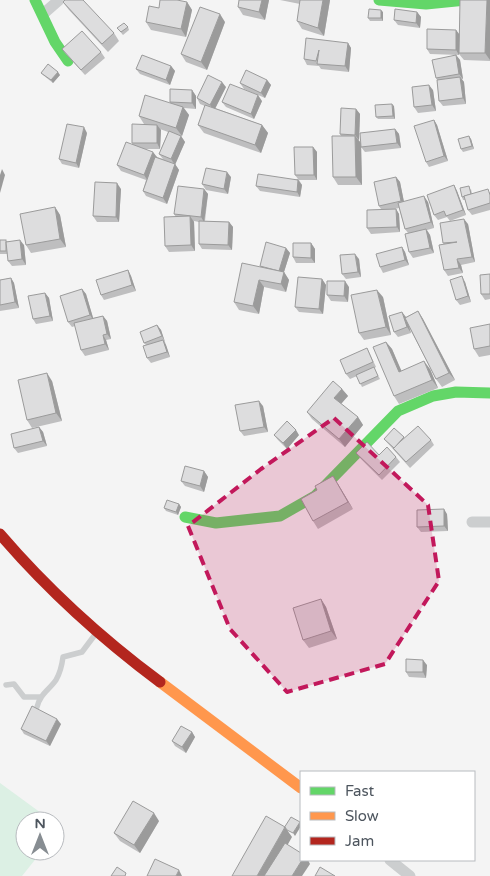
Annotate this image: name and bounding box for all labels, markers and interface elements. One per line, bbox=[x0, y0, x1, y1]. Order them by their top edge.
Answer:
legend bbox=[300, 771, 475, 861]
text: Fast bbox=[345, 782, 375, 800]
text: Slow bbox=[345, 807, 379, 825]
north arrow bbox=[15, 811, 65, 861]
text: N bbox=[34, 815, 46, 832]
text: Jam bbox=[345, 832, 374, 850]

